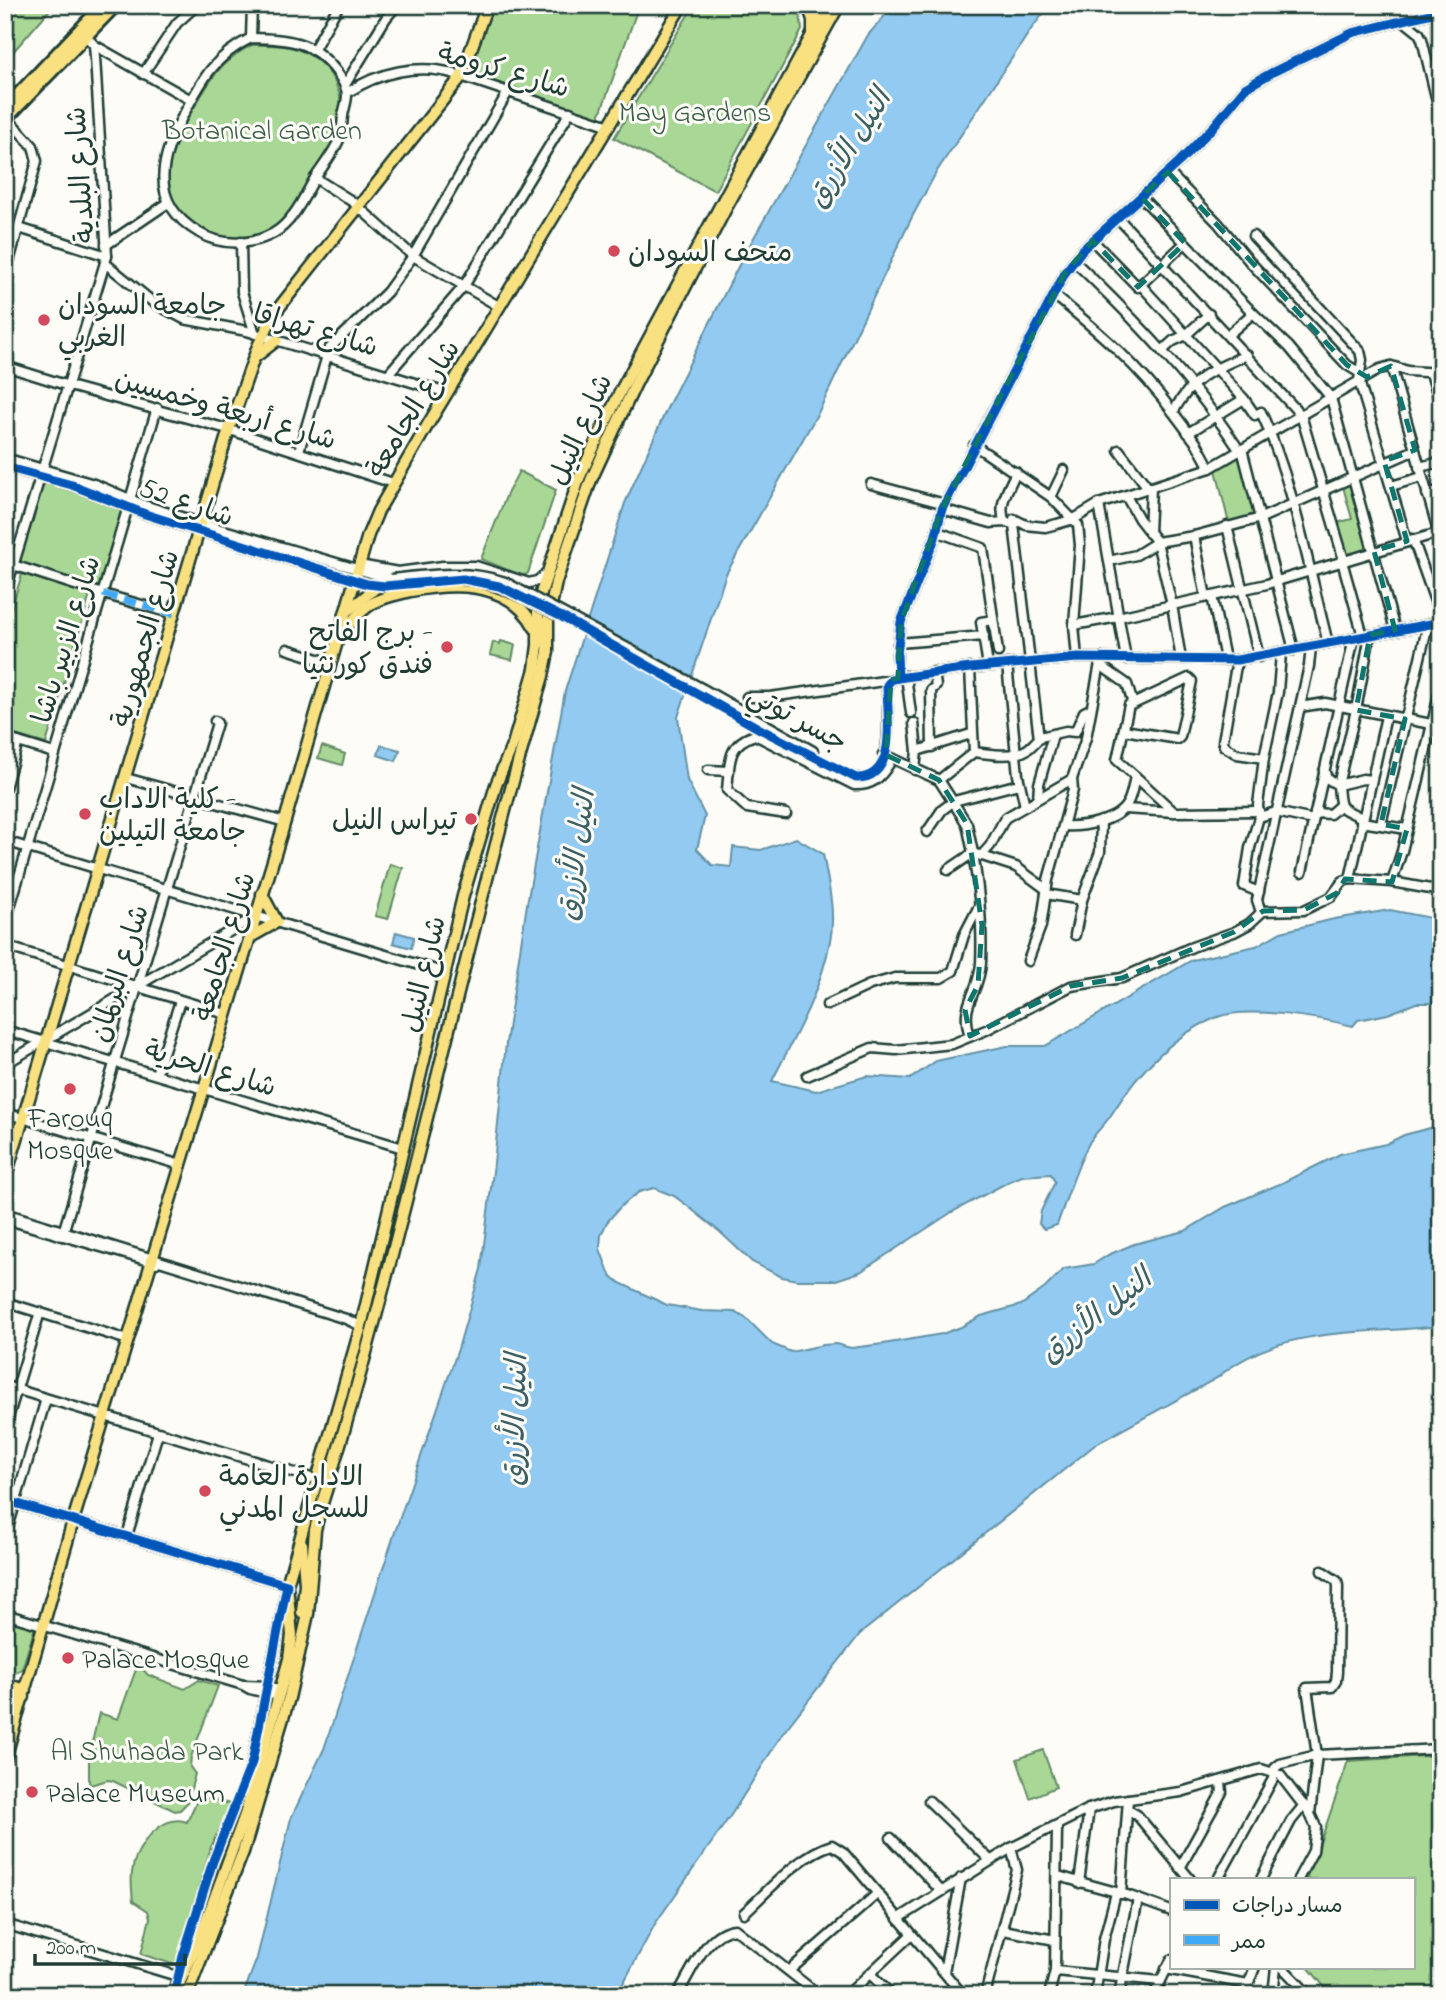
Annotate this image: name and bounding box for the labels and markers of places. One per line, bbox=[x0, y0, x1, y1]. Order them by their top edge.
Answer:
place label: متحف السودان bbox=[628, 234, 792, 275]
marker: متحف السودان bbox=[606, 243, 622, 259]
place label: جامعة السودان الغربي bbox=[58, 287, 226, 361]
marker: جامعة السودان الغربي bbox=[36, 312, 52, 328]
place label: برج الفاتح - فندق كورنثيا bbox=[302, 614, 433, 687]
marker: برج الفاتح - فندق كورنثيا bbox=[439, 639, 455, 655]
place label: كلية الاداب - جامعة التيلين bbox=[99, 781, 246, 854]
place label: تيراس النيل bbox=[332, 802, 458, 843]
marker: كلية الاداب - جامعة التيلين bbox=[77, 806, 93, 822]
marker: تيراس النيل bbox=[463, 811, 479, 827]
marker: Farouq Mosque bbox=[62, 1081, 78, 1097]
place label: Farouq Mosque bbox=[27, 1100, 113, 1173]
place label: الادارة العامة للسجل المدني bbox=[219, 1458, 369, 1532]
marker: الادارة العامة للسجل المدني bbox=[197, 1483, 213, 1499]
place label: Palace Mosque bbox=[82, 1641, 250, 1682]
marker: Palace Mosque bbox=[60, 1650, 76, 1666]
place label: Palace Museum bbox=[46, 1775, 225, 1816]
marker: Palace Museum bbox=[24, 1784, 40, 1800]

